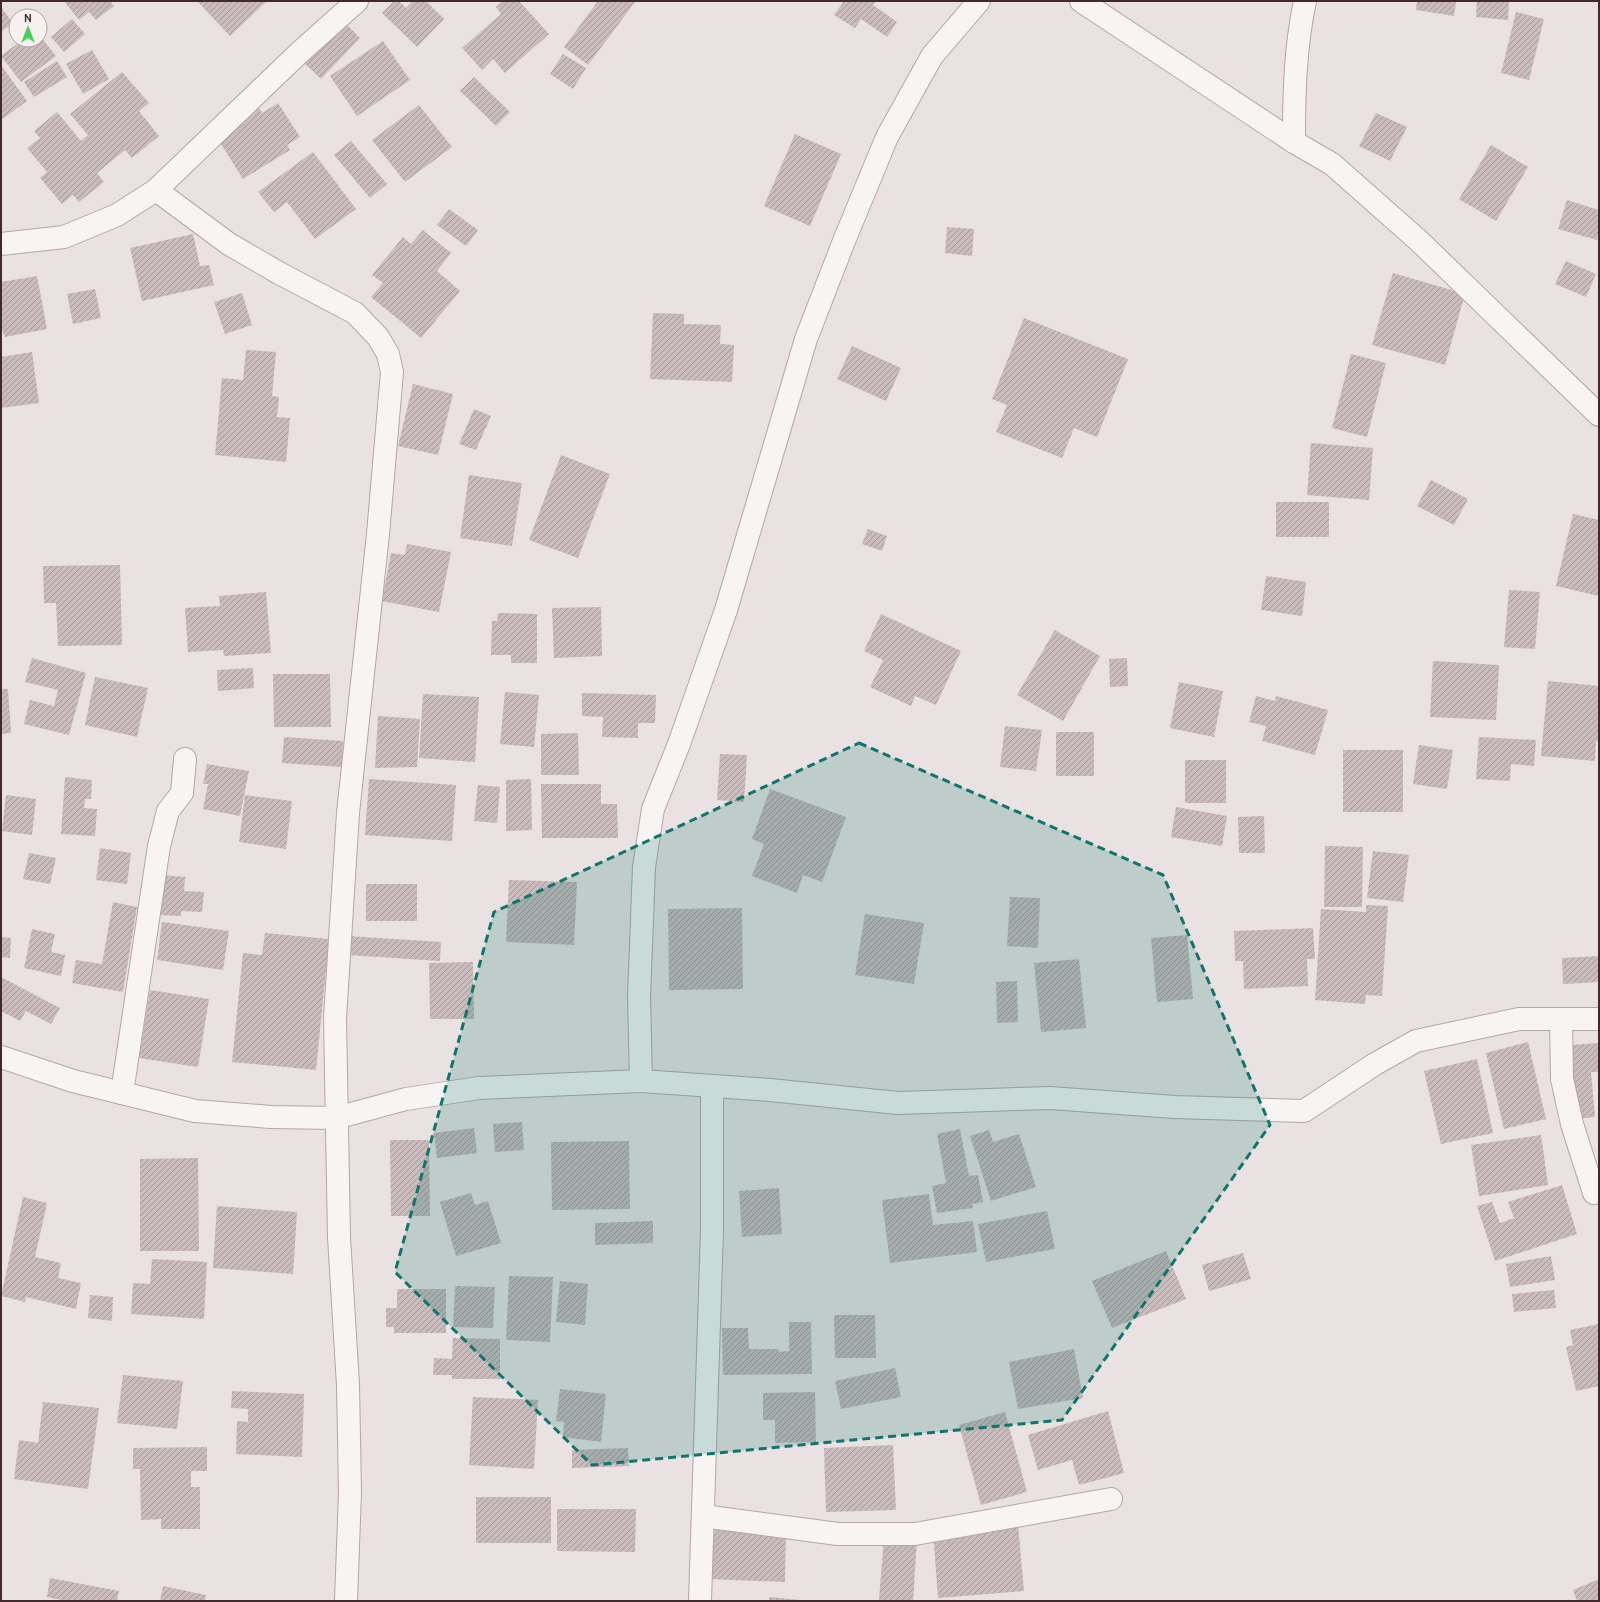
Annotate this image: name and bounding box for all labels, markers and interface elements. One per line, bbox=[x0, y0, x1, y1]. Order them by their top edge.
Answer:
north arrow bbox=[8, 8, 48, 48]
text: N bbox=[24, 11, 32, 25]

